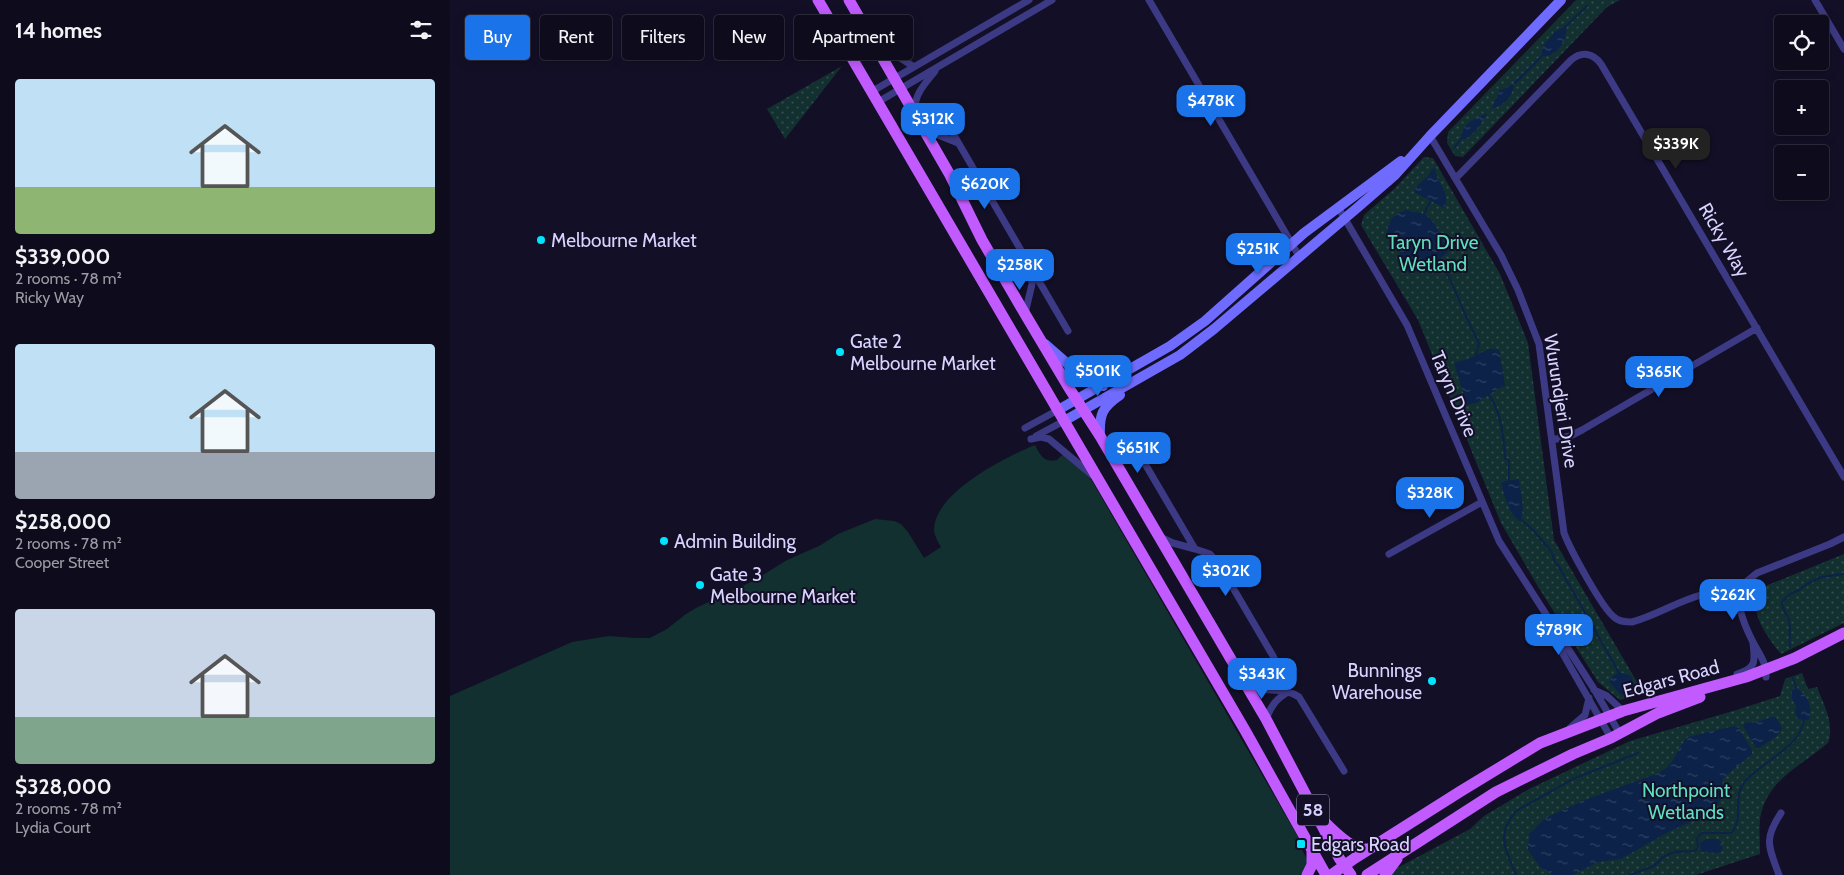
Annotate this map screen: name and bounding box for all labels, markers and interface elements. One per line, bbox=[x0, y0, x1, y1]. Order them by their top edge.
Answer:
chip: Buy bbox=[465, 15, 530, 60]
chip: Rent bbox=[540, 15, 612, 60]
chip: Filters bbox=[622, 15, 704, 60]
chip: New bbox=[714, 15, 784, 60]
chip: Apartment bbox=[794, 15, 913, 60]
map controls bbox=[1774, 15, 1829, 200]
button: locate bbox=[1774, 15, 1829, 70]
icon: filters bbox=[407, 16, 435, 44]
text: 14 homes bbox=[15, 18, 102, 43]
button: + bbox=[1774, 80, 1829, 135]
pin: $478K bbox=[1176, 84, 1246, 127]
text: $478K bbox=[1187, 91, 1235, 110]
pin: $312K bbox=[898, 102, 968, 145]
text: $312K bbox=[912, 109, 954, 128]
icon: home bbox=[180, 111, 270, 201]
pin: $339K bbox=[1641, 128, 1711, 170]
text: $339K bbox=[1653, 134, 1699, 153]
button: − bbox=[1774, 145, 1829, 200]
pin: $620K bbox=[950, 168, 1020, 210]
text: $620K bbox=[961, 174, 1009, 193]
street label: Ricky Way bbox=[1694, 199, 1755, 282]
place label: Melbourne Market bbox=[551, 229, 697, 252]
park label: Taryn Drive Wetland bbox=[1387, 231, 1479, 276]
pin: $251K bbox=[1223, 232, 1293, 275]
marker: Melbourne Market bbox=[535, 234, 547, 246]
text: $251K bbox=[1237, 239, 1279, 258]
text: $339,000 bbox=[15, 244, 110, 269]
pin: $258K bbox=[985, 248, 1055, 291]
text: $258K bbox=[997, 255, 1043, 274]
text: 2 rooms · 78 m² bbox=[15, 269, 122, 288]
text: Ricky Way bbox=[15, 288, 84, 307]
place label: Gate 2 Melbourne Market bbox=[850, 330, 996, 375]
street label: Wurundjeri Drive bbox=[1539, 332, 1583, 470]
marker: Gate 2 Melbourne Market bbox=[834, 346, 846, 358]
street label: Taryn Drive bbox=[1426, 348, 1483, 441]
pin: $501K bbox=[1063, 354, 1133, 397]
pin: $365K bbox=[1624, 356, 1694, 398]
text: $501K bbox=[1075, 361, 1121, 380]
text: $365K bbox=[1636, 362, 1682, 381]
icon: home bbox=[180, 376, 270, 466]
pin: $651K bbox=[1103, 432, 1173, 474]
text: $651K bbox=[1117, 438, 1159, 457]
pin: $328K bbox=[1395, 476, 1465, 519]
text: $328K bbox=[1407, 483, 1453, 502]
text: $258,000 bbox=[15, 509, 111, 534]
place label: Admin Building bbox=[674, 530, 796, 553]
text: 2 rooms · 78 m² bbox=[15, 534, 122, 553]
marker: Admin Building bbox=[658, 535, 670, 547]
text: Cooper Street bbox=[15, 553, 109, 572]
pin: $302K bbox=[1191, 554, 1261, 597]
text: $302K bbox=[1202, 561, 1250, 580]
place label: Gate 3 Melbourne Market bbox=[710, 563, 856, 608]
pin: $262K bbox=[1698, 578, 1768, 621]
marker: Gate 3 Melbourne Market bbox=[694, 579, 706, 591]
text: $262K bbox=[1710, 585, 1756, 604]
pin: $789K bbox=[1524, 614, 1594, 656]
text: $789K bbox=[1536, 620, 1582, 639]
icon: home bbox=[180, 641, 270, 731]
street label: Edgars Road bbox=[1620, 655, 1722, 703]
pin: $343K bbox=[1227, 658, 1297, 700]
place label: Bunnings Warehouse bbox=[1332, 659, 1422, 704]
text: $343K bbox=[1239, 664, 1285, 683]
marker: Bunnings Warehouse bbox=[1426, 675, 1438, 687]
text: $328,000 bbox=[15, 774, 111, 799]
park label: Northpoint Wetlands bbox=[1642, 779, 1731, 824]
road number: 58 bbox=[1297, 794, 1329, 826]
text: 2 rooms · 78 m² bbox=[15, 799, 122, 818]
text: Lydia Court bbox=[15, 818, 91, 837]
place label: Edgars Road bbox=[1311, 833, 1410, 856]
marker: Edgars Road bbox=[1295, 838, 1307, 850]

